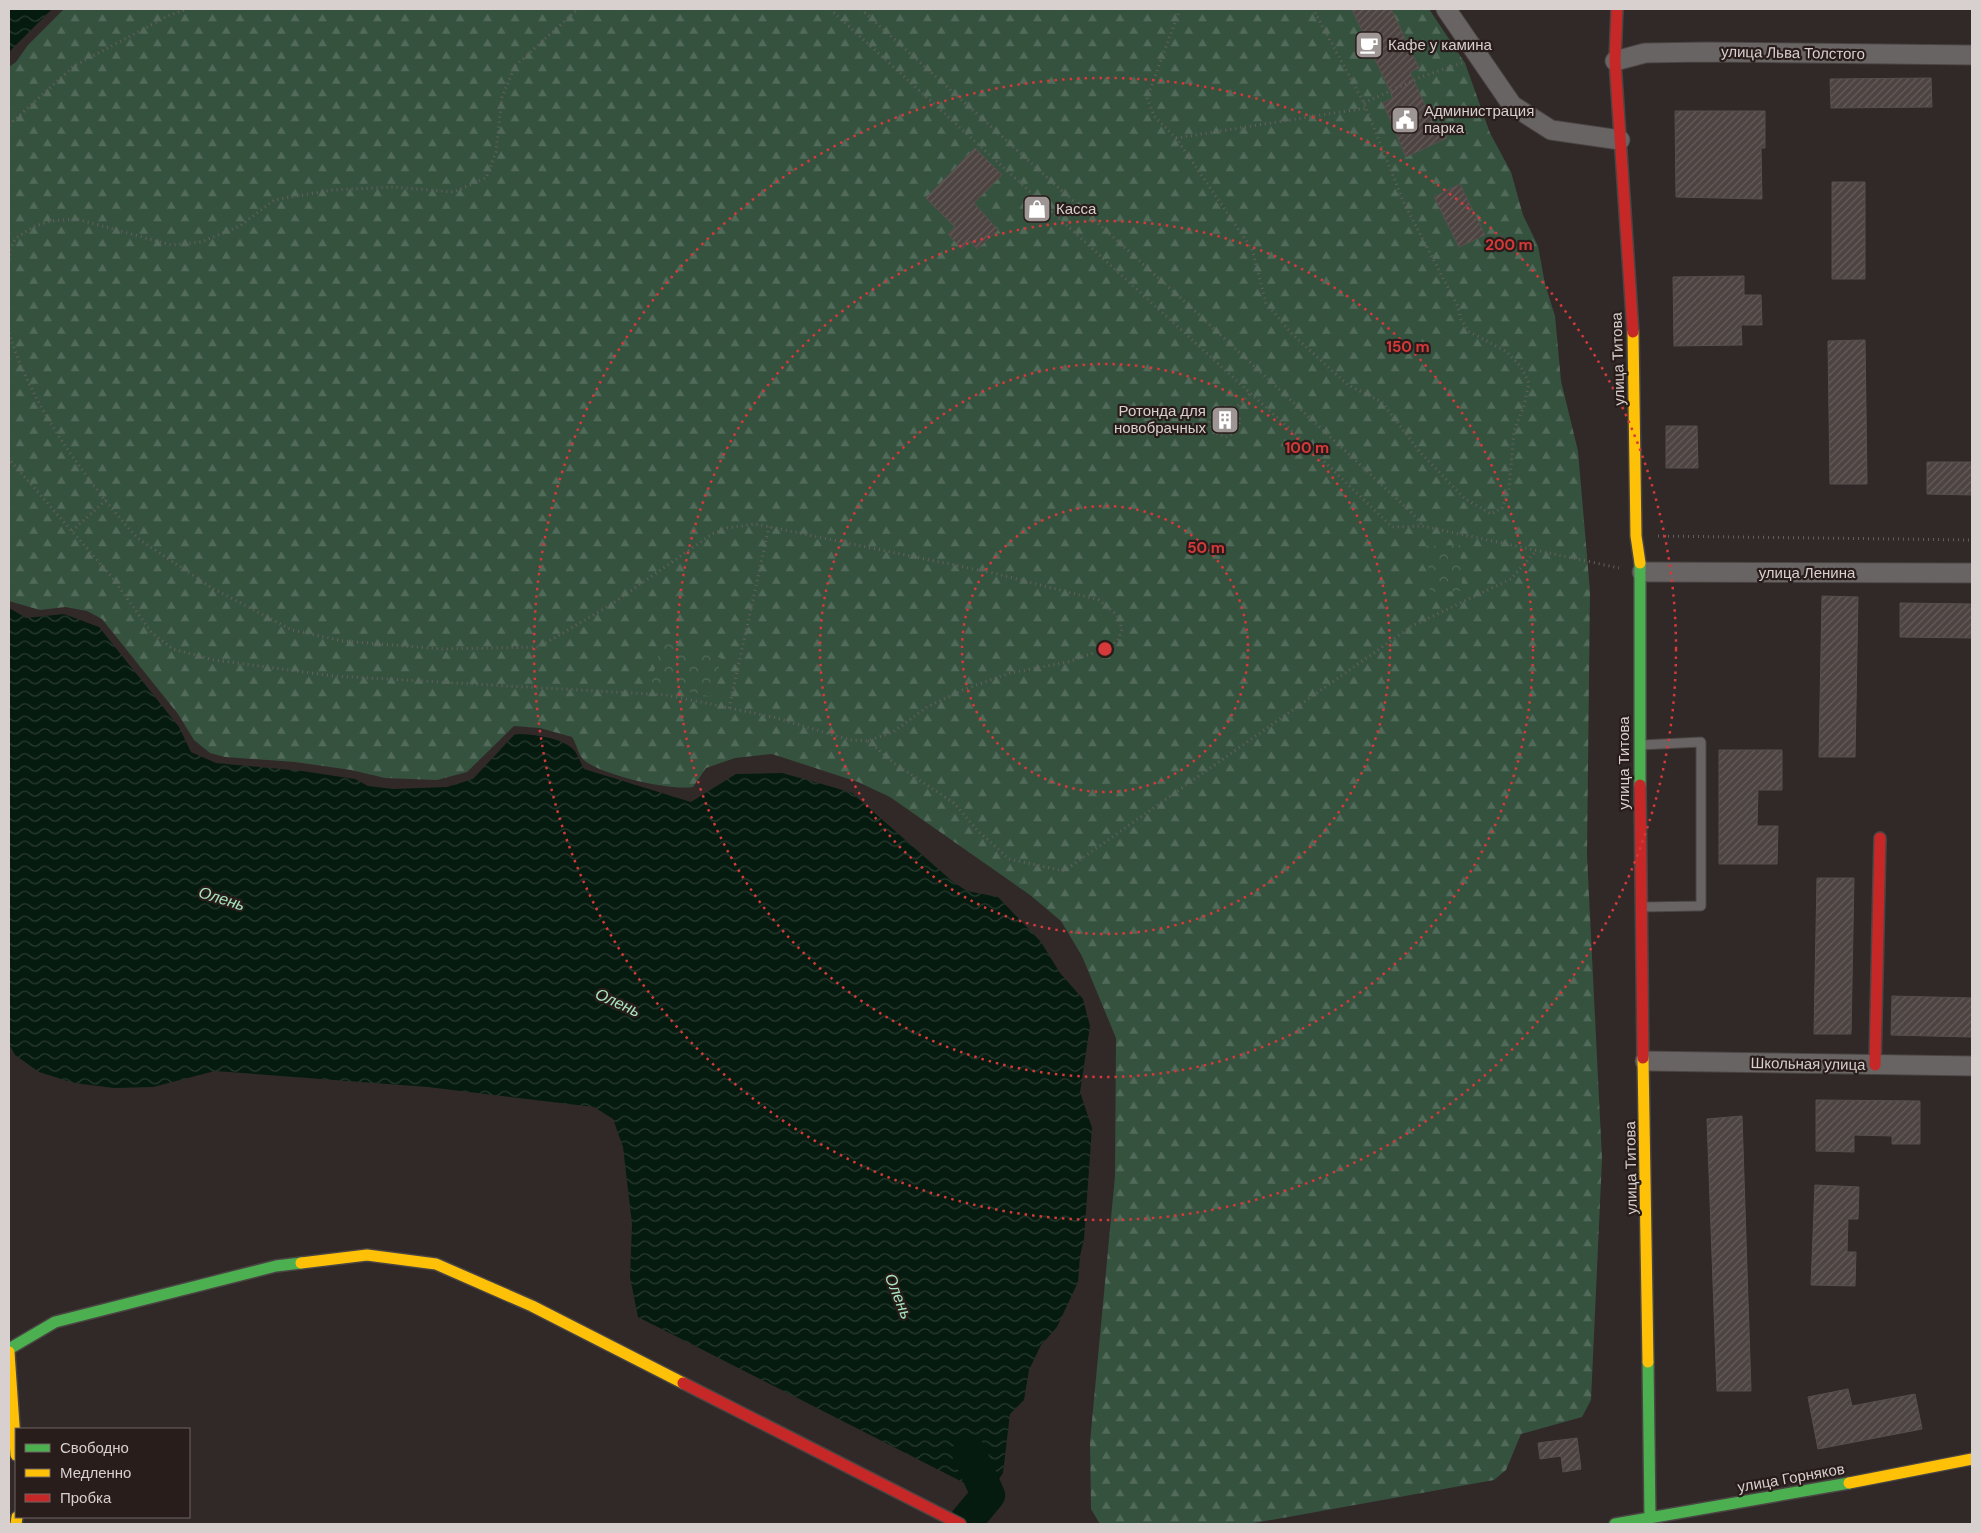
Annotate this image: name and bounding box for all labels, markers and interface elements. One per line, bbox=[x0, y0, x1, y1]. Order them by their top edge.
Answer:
cafe icon: Кафе у камина bbox=[1354, 30, 1384, 60]
place label: Кафе у камина bbox=[1388, 35, 1492, 55]
street label: улица Льва Толстого bbox=[1721, 42, 1865, 64]
place label: Администрация парка bbox=[1424, 101, 1534, 138]
public building icon: Администрация парка bbox=[1390, 105, 1420, 135]
shop icon: Касса bbox=[1022, 194, 1052, 224]
place label: Касса bbox=[1056, 199, 1097, 219]
text: 200 m bbox=[1485, 235, 1533, 255]
street label: улица Титова bbox=[1606, 311, 1630, 406]
text: 150 m bbox=[1387, 337, 1430, 357]
place label: Ротонда для новобрачных bbox=[1114, 401, 1206, 438]
building icon: Ротонда для новобрачных bbox=[1210, 405, 1240, 435]
text: 100 m bbox=[1285, 438, 1329, 458]
text: 50 m bbox=[1187, 538, 1225, 558]
street label: улица Ленина bbox=[1759, 563, 1856, 583]
centre of rings bbox=[1096, 640, 1114, 658]
street label: улица Титова bbox=[1614, 716, 1634, 810]
water label: Олень bbox=[196, 882, 248, 915]
water label: Олень bbox=[592, 983, 644, 1022]
street label: Школьная улица bbox=[1750, 1053, 1866, 1075]
street label: улица Титова bbox=[1620, 1121, 1642, 1215]
water label: Олень bbox=[880, 1270, 917, 1322]
legend bbox=[15, 1428, 190, 1518]
text: Свободно bbox=[60, 1438, 129, 1458]
street label: улица Горняков bbox=[1736, 1459, 1846, 1497]
text: Медленно bbox=[60, 1463, 131, 1483]
text: Пробка bbox=[60, 1488, 112, 1508]

